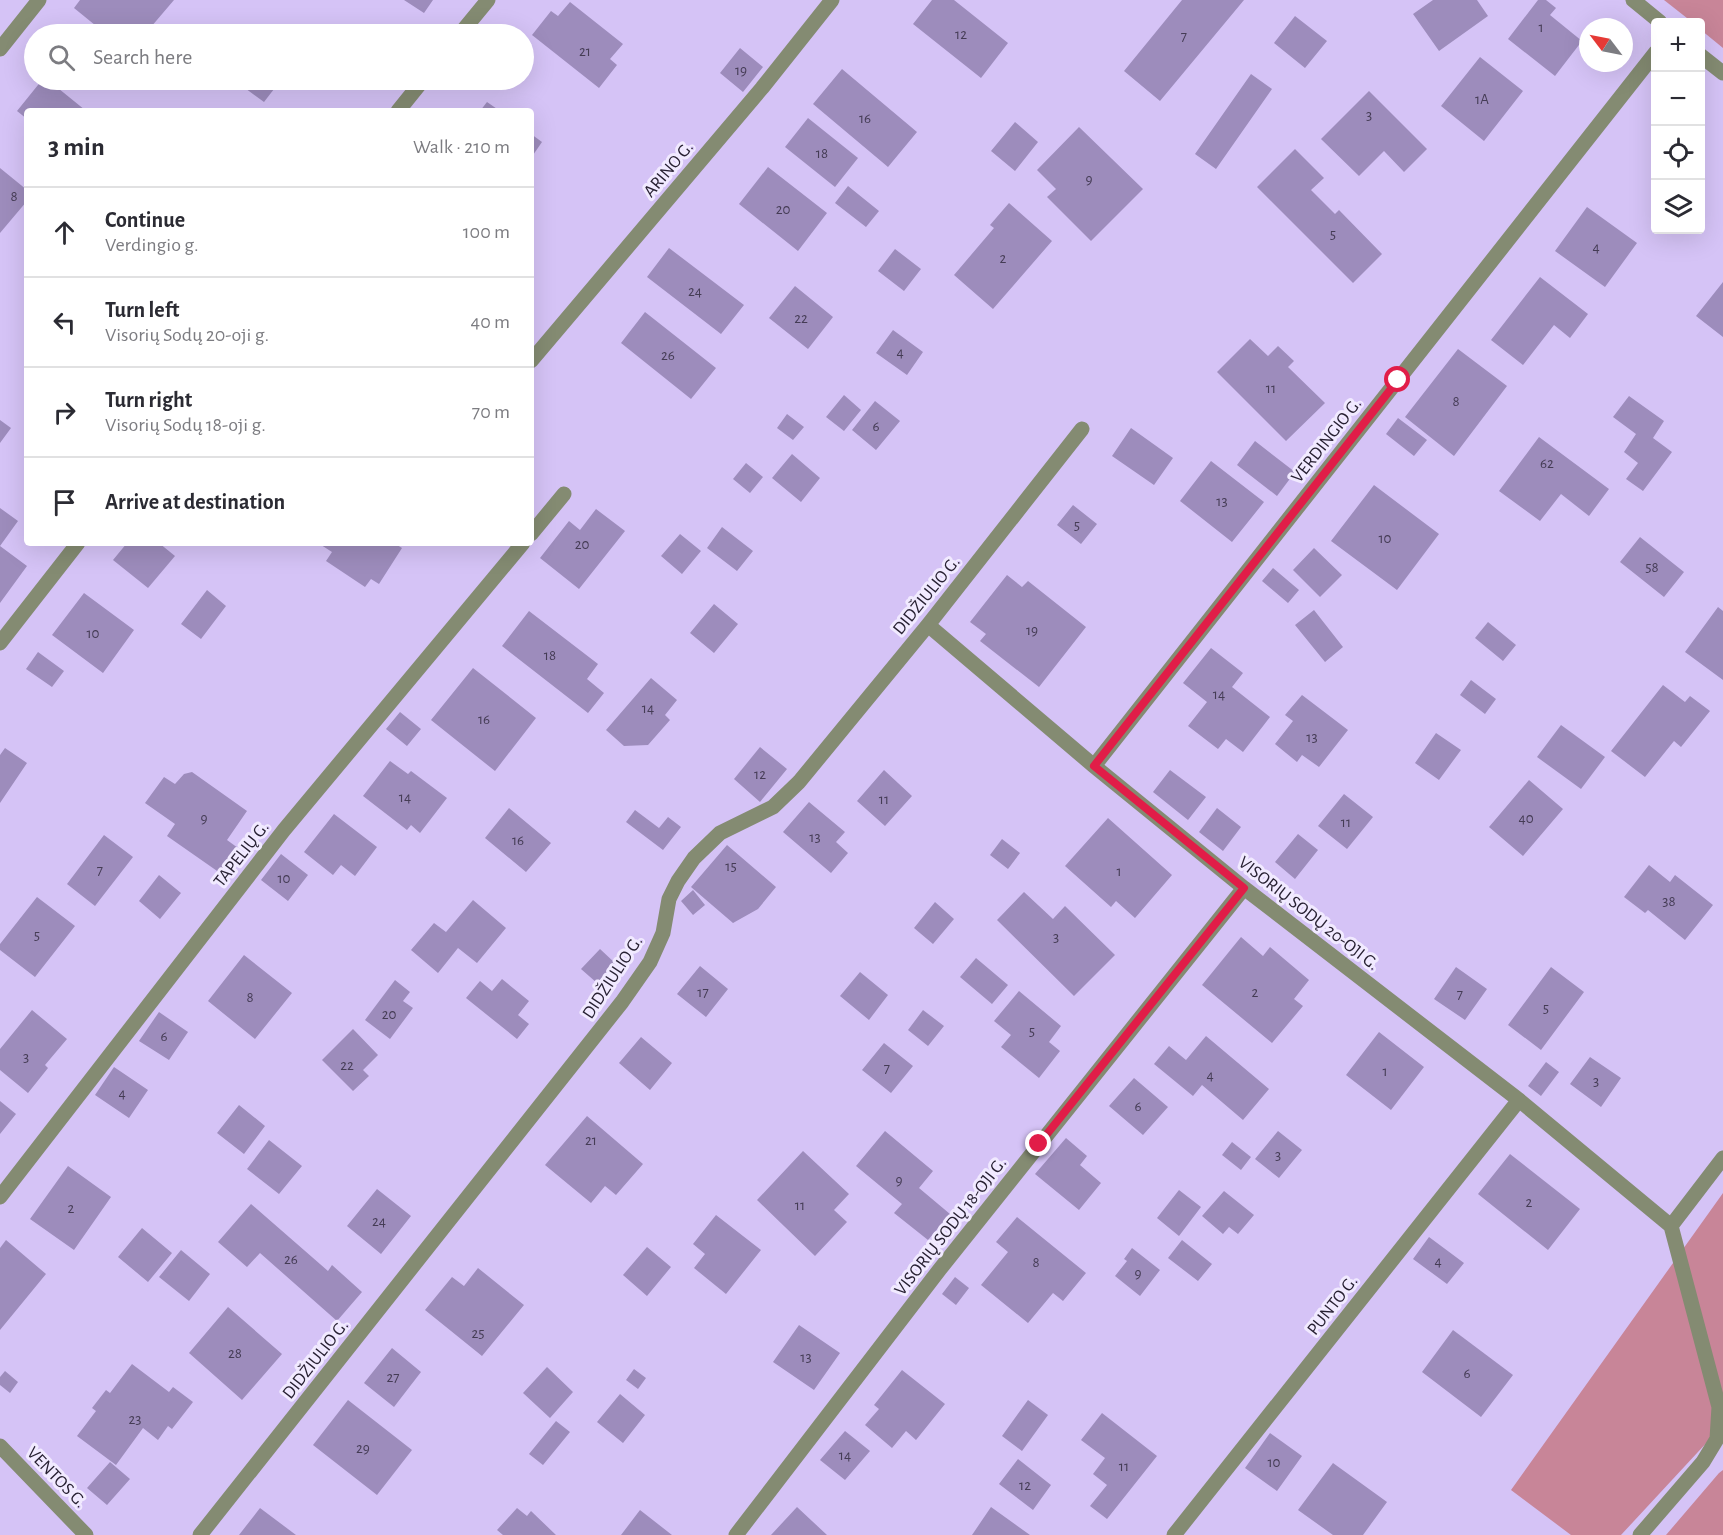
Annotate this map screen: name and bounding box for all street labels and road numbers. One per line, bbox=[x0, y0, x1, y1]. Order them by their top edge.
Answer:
street label: ARINO G. bbox=[640, 138, 697, 201]
street label: VERDINGIO G. bbox=[1288, 395, 1365, 486]
street label: DIDŽIULIO G. bbox=[888, 551, 964, 638]
street label: TAPELIŲ G. bbox=[211, 818, 273, 891]
street label: VISORIŲ SODŲ 20-OJI G. bbox=[1235, 854, 1382, 974]
street label: DIDŽIULIO G. bbox=[577, 931, 646, 1022]
street label: VISORIŲ SODŲ 18-OJI G. bbox=[891, 1154, 1010, 1299]
street label: PUNTO G. bbox=[1304, 1272, 1361, 1339]
street label: DIDŽIULIO G. bbox=[277, 1315, 352, 1403]
street label: VENTOS G. bbox=[23, 1444, 89, 1512]

